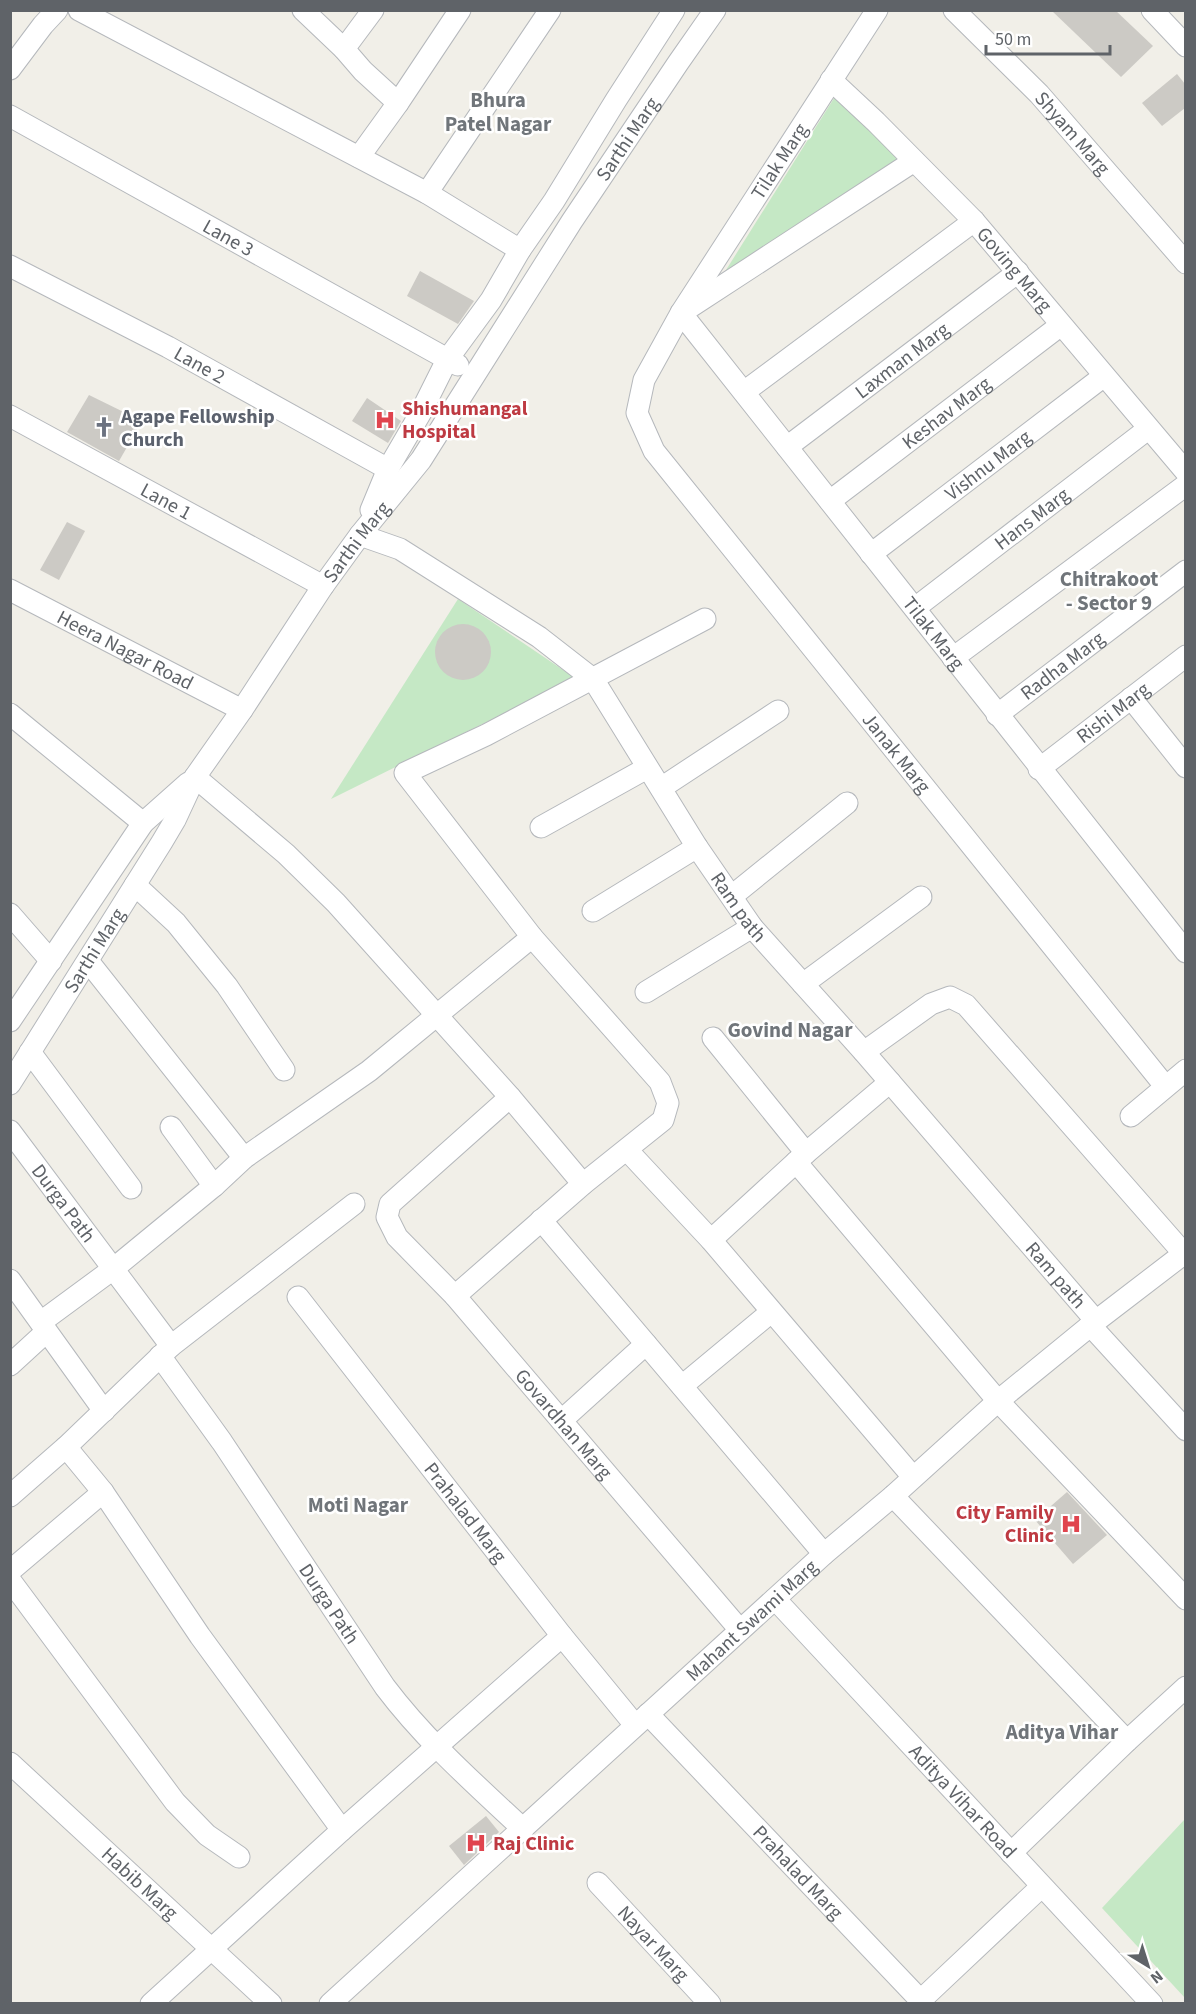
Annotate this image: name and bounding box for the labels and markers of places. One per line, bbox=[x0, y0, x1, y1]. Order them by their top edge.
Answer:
place label: Shishumangal Hospital bbox=[402, 395, 528, 446]
place label: Agape Fellowship Church bbox=[120, 403, 275, 454]
hospital icon: Shishumangal Hospital bbox=[373, 408, 397, 432]
church icon: Agape Fellowship Church bbox=[92, 415, 116, 439]
place label: City Family Clinic bbox=[956, 1499, 1055, 1550]
hospital icon: City Family Clinic bbox=[1059, 1512, 1083, 1536]
place label: Raj Clinic bbox=[493, 1830, 574, 1858]
hospital icon: Raj Clinic bbox=[464, 1831, 488, 1855]

